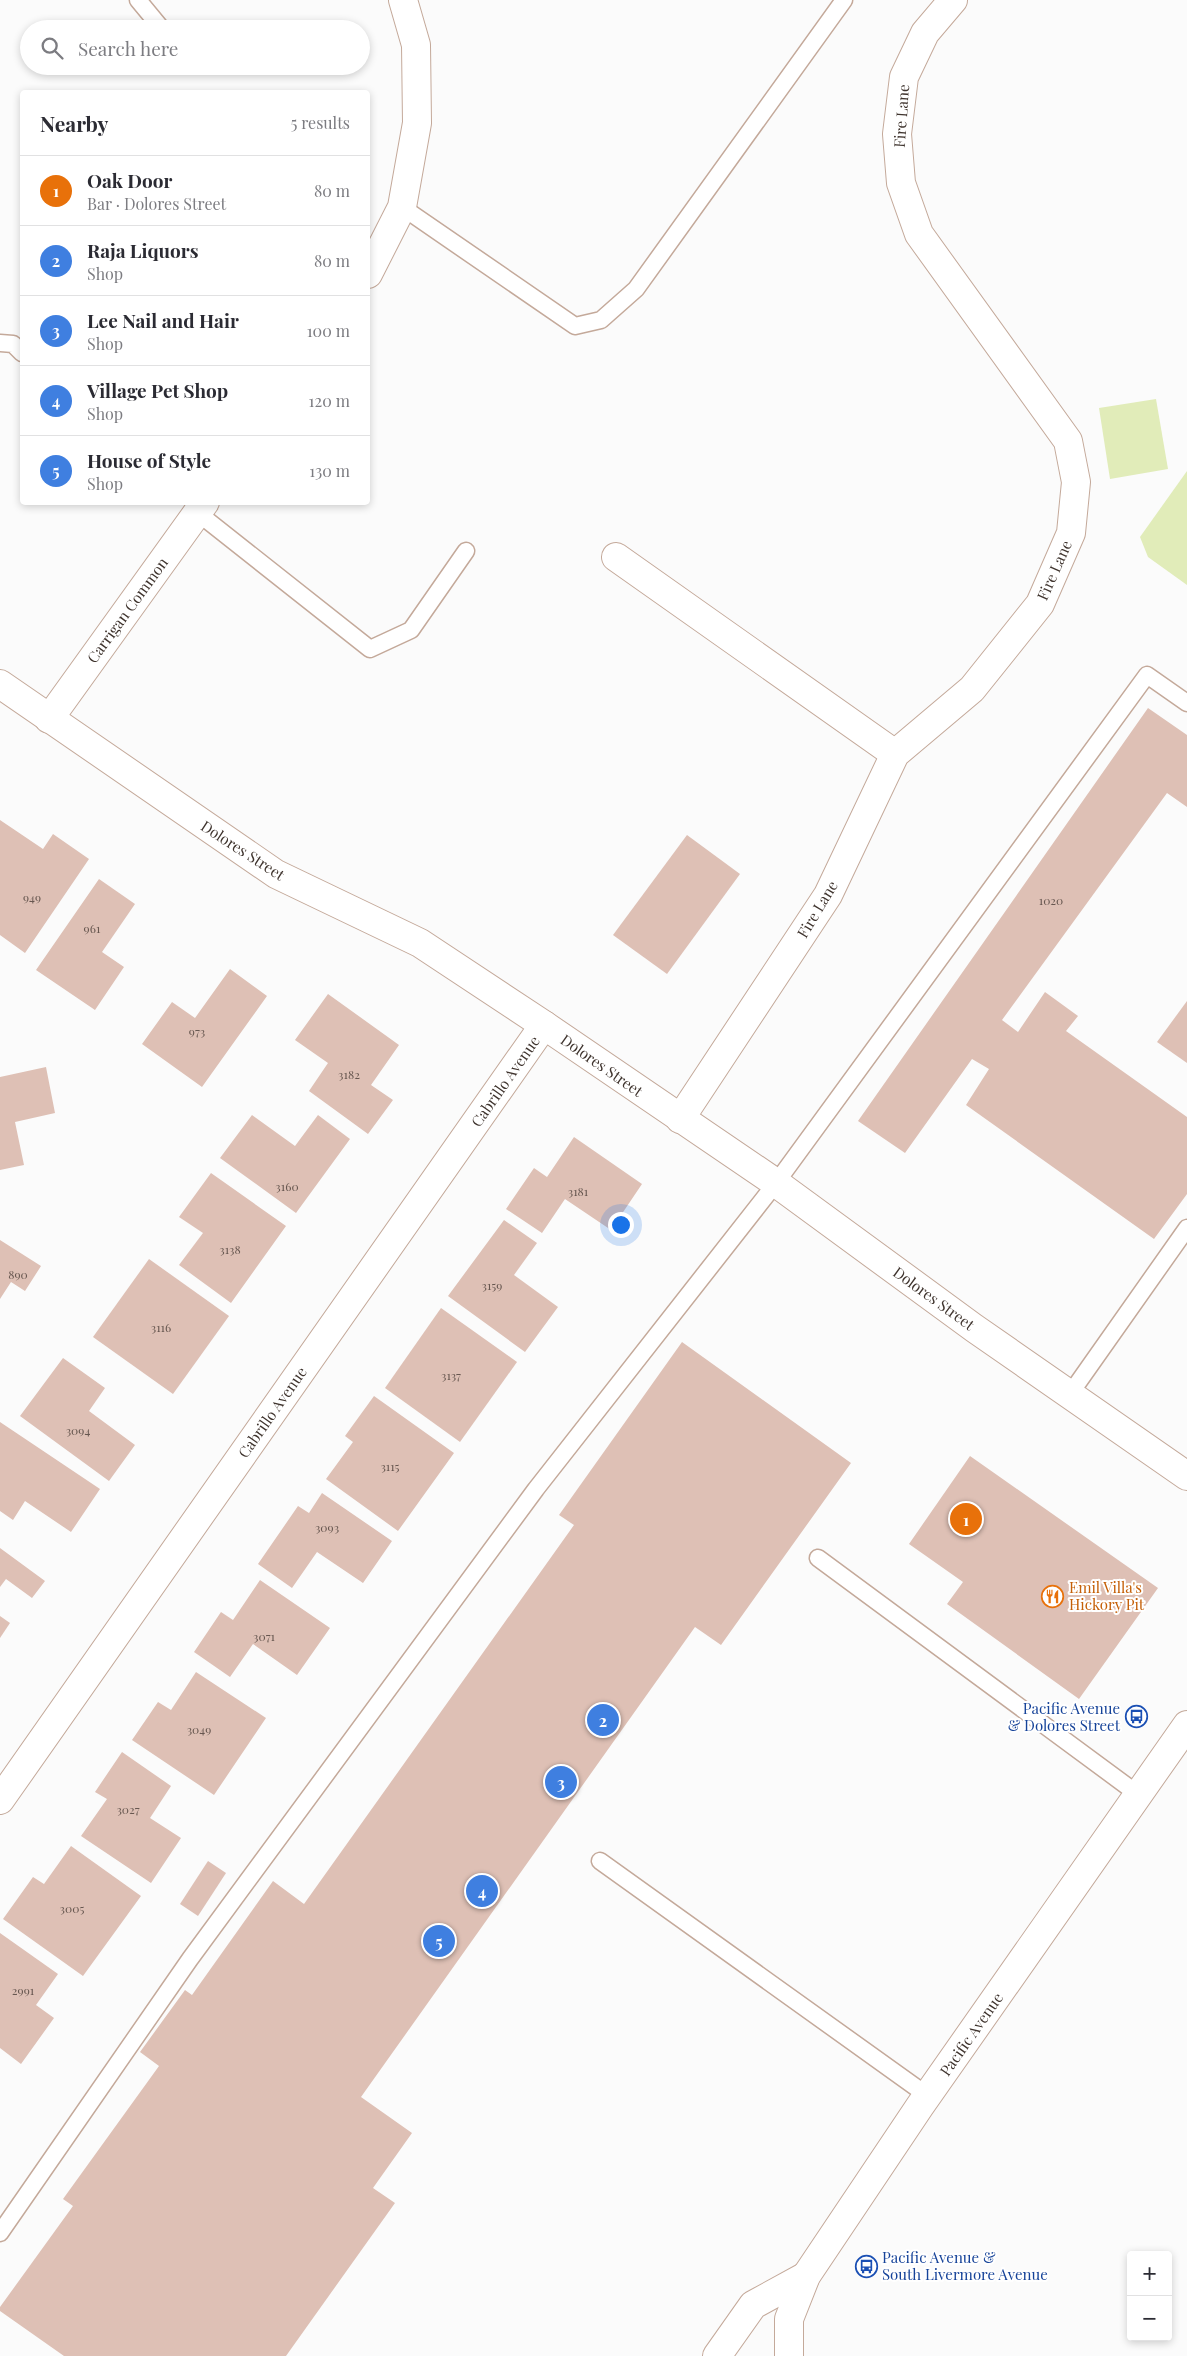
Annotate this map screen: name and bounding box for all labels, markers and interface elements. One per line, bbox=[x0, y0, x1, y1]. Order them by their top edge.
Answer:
search box bbox=[20, 20, 370, 75]
icon: search bbox=[38, 34, 66, 62]
text: Search here bbox=[78, 35, 178, 61]
street label: Fire Lane bbox=[889, 84, 913, 148]
text: Nearby bbox=[40, 109, 109, 137]
text: 5 results bbox=[291, 112, 350, 133]
text: Oak Door bbox=[87, 167, 172, 193]
text: 1 bbox=[53, 180, 59, 201]
text: 80 m bbox=[314, 180, 350, 201]
text: Bar · Dolores Street bbox=[87, 193, 226, 214]
text: Raja Liquors bbox=[87, 237, 198, 263]
text: 2 bbox=[52, 250, 60, 271]
text: 80 m bbox=[314, 250, 350, 271]
text: Shop bbox=[87, 263, 123, 284]
text: Lee Nail and Hair bbox=[87, 307, 239, 333]
text: 3 bbox=[52, 320, 60, 341]
text: 100 m bbox=[307, 320, 350, 341]
text: Shop bbox=[87, 333, 123, 354]
text: Village Pet Shop bbox=[87, 377, 228, 403]
text: 4 bbox=[52, 390, 60, 411]
text: 120 m bbox=[309, 390, 350, 411]
text: Shop bbox=[87, 403, 123, 424]
text: House of Style bbox=[87, 447, 211, 473]
text: 5 bbox=[52, 460, 60, 481]
text: 130 m bbox=[309, 460, 350, 481]
text: Shop bbox=[87, 473, 123, 494]
street label: Fire Lane bbox=[1032, 537, 1076, 603]
street label: Carrigan Common bbox=[82, 553, 172, 667]
street label: Dolores Street bbox=[197, 815, 289, 885]
street label: Fire Lane bbox=[792, 877, 842, 941]
house number: 949 bbox=[23, 889, 41, 905]
house number: 1020 bbox=[1039, 892, 1063, 908]
house number: 961 bbox=[84, 920, 101, 936]
house number: 973 bbox=[189, 1023, 205, 1039]
street label: Dolores Street bbox=[557, 1029, 648, 1101]
street label: Cabrillo Avenue bbox=[466, 1032, 544, 1130]
house number: 3182 bbox=[338, 1066, 360, 1082]
house number: 3160 bbox=[275, 1178, 299, 1194]
house number: 3181 bbox=[568, 1183, 589, 1199]
your location bbox=[608, 1212, 634, 1238]
house number: 3138 bbox=[219, 1241, 241, 1257]
street label: Dolores Street bbox=[889, 1262, 979, 1335]
house number: 890 bbox=[8, 1266, 28, 1282]
house number: 3159 bbox=[482, 1277, 502, 1293]
house number: 3116 bbox=[151, 1319, 171, 1335]
street label: Cabrillo Avenue bbox=[233, 1363, 311, 1461]
house number: 3137 bbox=[441, 1367, 461, 1383]
house number: 3094 bbox=[66, 1422, 90, 1438]
house number: 3115 bbox=[380, 1458, 400, 1474]
pin: 1 bbox=[950, 1500, 982, 1538]
house number: 3093 bbox=[315, 1519, 339, 1535]
place label: Emil Villa's Hickory Pit bbox=[1069, 1577, 1145, 1614]
restaurant icon: Emil Villa's Hickory Pit bbox=[1041, 1584, 1065, 1608]
house number: 3071 bbox=[253, 1628, 276, 1644]
place label: Pacific Avenue & Dolores Street bbox=[1008, 1698, 1121, 1735]
pin: 2 bbox=[587, 1701, 619, 1739]
bus stop icon: Pacific Avenue & Dolores Street bbox=[1124, 1705, 1148, 1729]
house number: 3049 bbox=[187, 1721, 211, 1737]
pin: 3 bbox=[545, 1763, 577, 1801]
house number: 3027 bbox=[116, 1801, 140, 1817]
pin: 4 bbox=[466, 1872, 498, 1910]
house number: 3005 bbox=[60, 1900, 84, 1916]
pin: 5 bbox=[423, 1922, 455, 1960]
house number: 2991 bbox=[12, 1982, 35, 1998]
street label: Pacific Avenue bbox=[935, 1988, 1007, 2080]
place label: Pacific Avenue & South Livermore Avenue bbox=[882, 2247, 1048, 2284]
map controls bbox=[1127, 2251, 1172, 2341]
button: + bbox=[1127, 2251, 1172, 2296]
bus stop icon: Pacific Avenue & South Livermore Avenue bbox=[854, 2254, 878, 2278]
button: − bbox=[1127, 2296, 1172, 2341]

